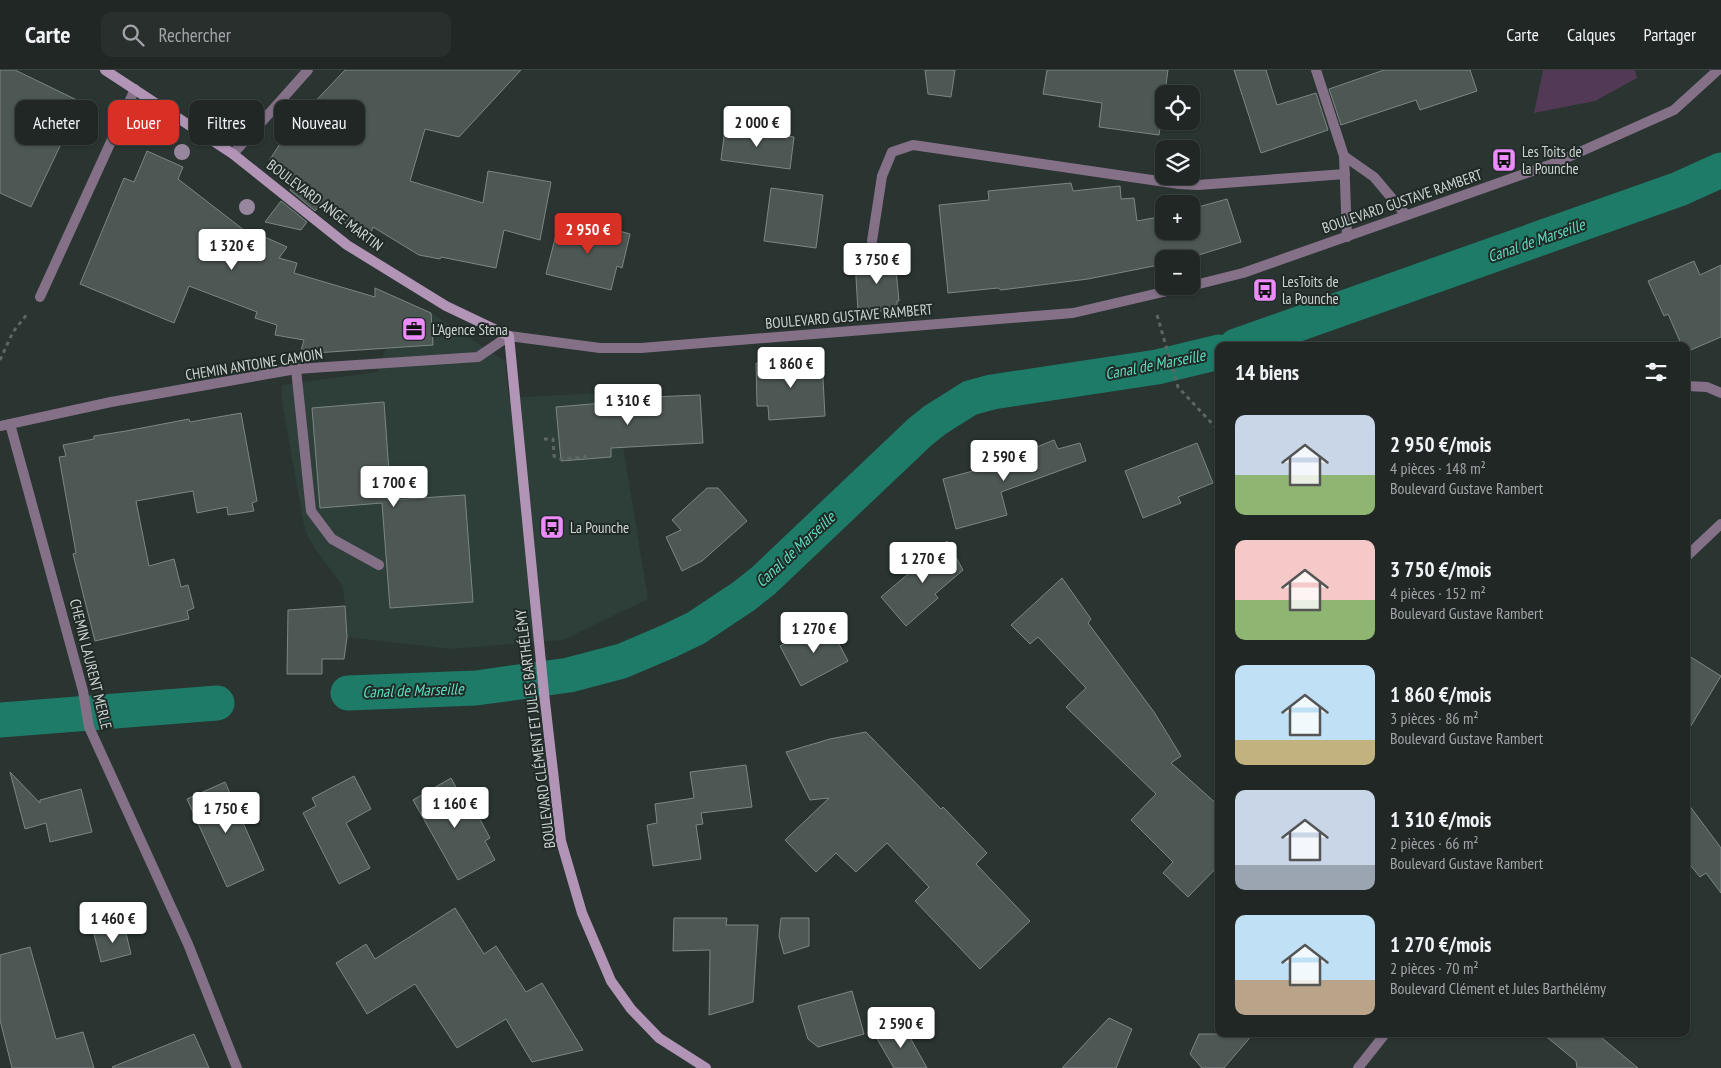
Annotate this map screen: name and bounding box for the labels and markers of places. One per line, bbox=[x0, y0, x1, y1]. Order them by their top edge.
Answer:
pin: 2 000 € bbox=[711, 106, 803, 148]
place label: Les Toits de la Pounche bbox=[1522, 142, 1582, 178]
bus stop icon: Les Toits de la Pounche bbox=[1491, 147, 1517, 173]
pin: 2 950 € bbox=[542, 212, 634, 255]
pin: 1 320 € bbox=[186, 228, 278, 271]
pin: 3 750 € bbox=[831, 242, 923, 285]
place label: LesToits de la Pounche bbox=[1282, 272, 1339, 308]
bus stop icon: LesToits de la Pounche bbox=[1252, 277, 1278, 303]
office icon: L'Agence Stena bbox=[401, 316, 427, 342]
place label: L'Agence Stena bbox=[432, 320, 508, 339]
pin: 1 860 € bbox=[745, 346, 837, 389]
pin: 1 310 € bbox=[582, 384, 674, 426]
pin: 2 590 € bbox=[958, 440, 1050, 482]
pin: 1 700 € bbox=[348, 466, 440, 508]
bus stop icon: La Pounche bbox=[539, 514, 565, 540]
place label: La Pounche bbox=[570, 518, 629, 537]
pin: 1 270 € bbox=[877, 542, 969, 584]
pin: 1 270 € bbox=[768, 612, 860, 654]
pin: 1 160 € bbox=[409, 786, 501, 829]
pin: 1 750 € bbox=[180, 792, 272, 834]
pin: 1 460 € bbox=[67, 902, 159, 944]
pin: 2 590 € bbox=[855, 1006, 947, 1049]

